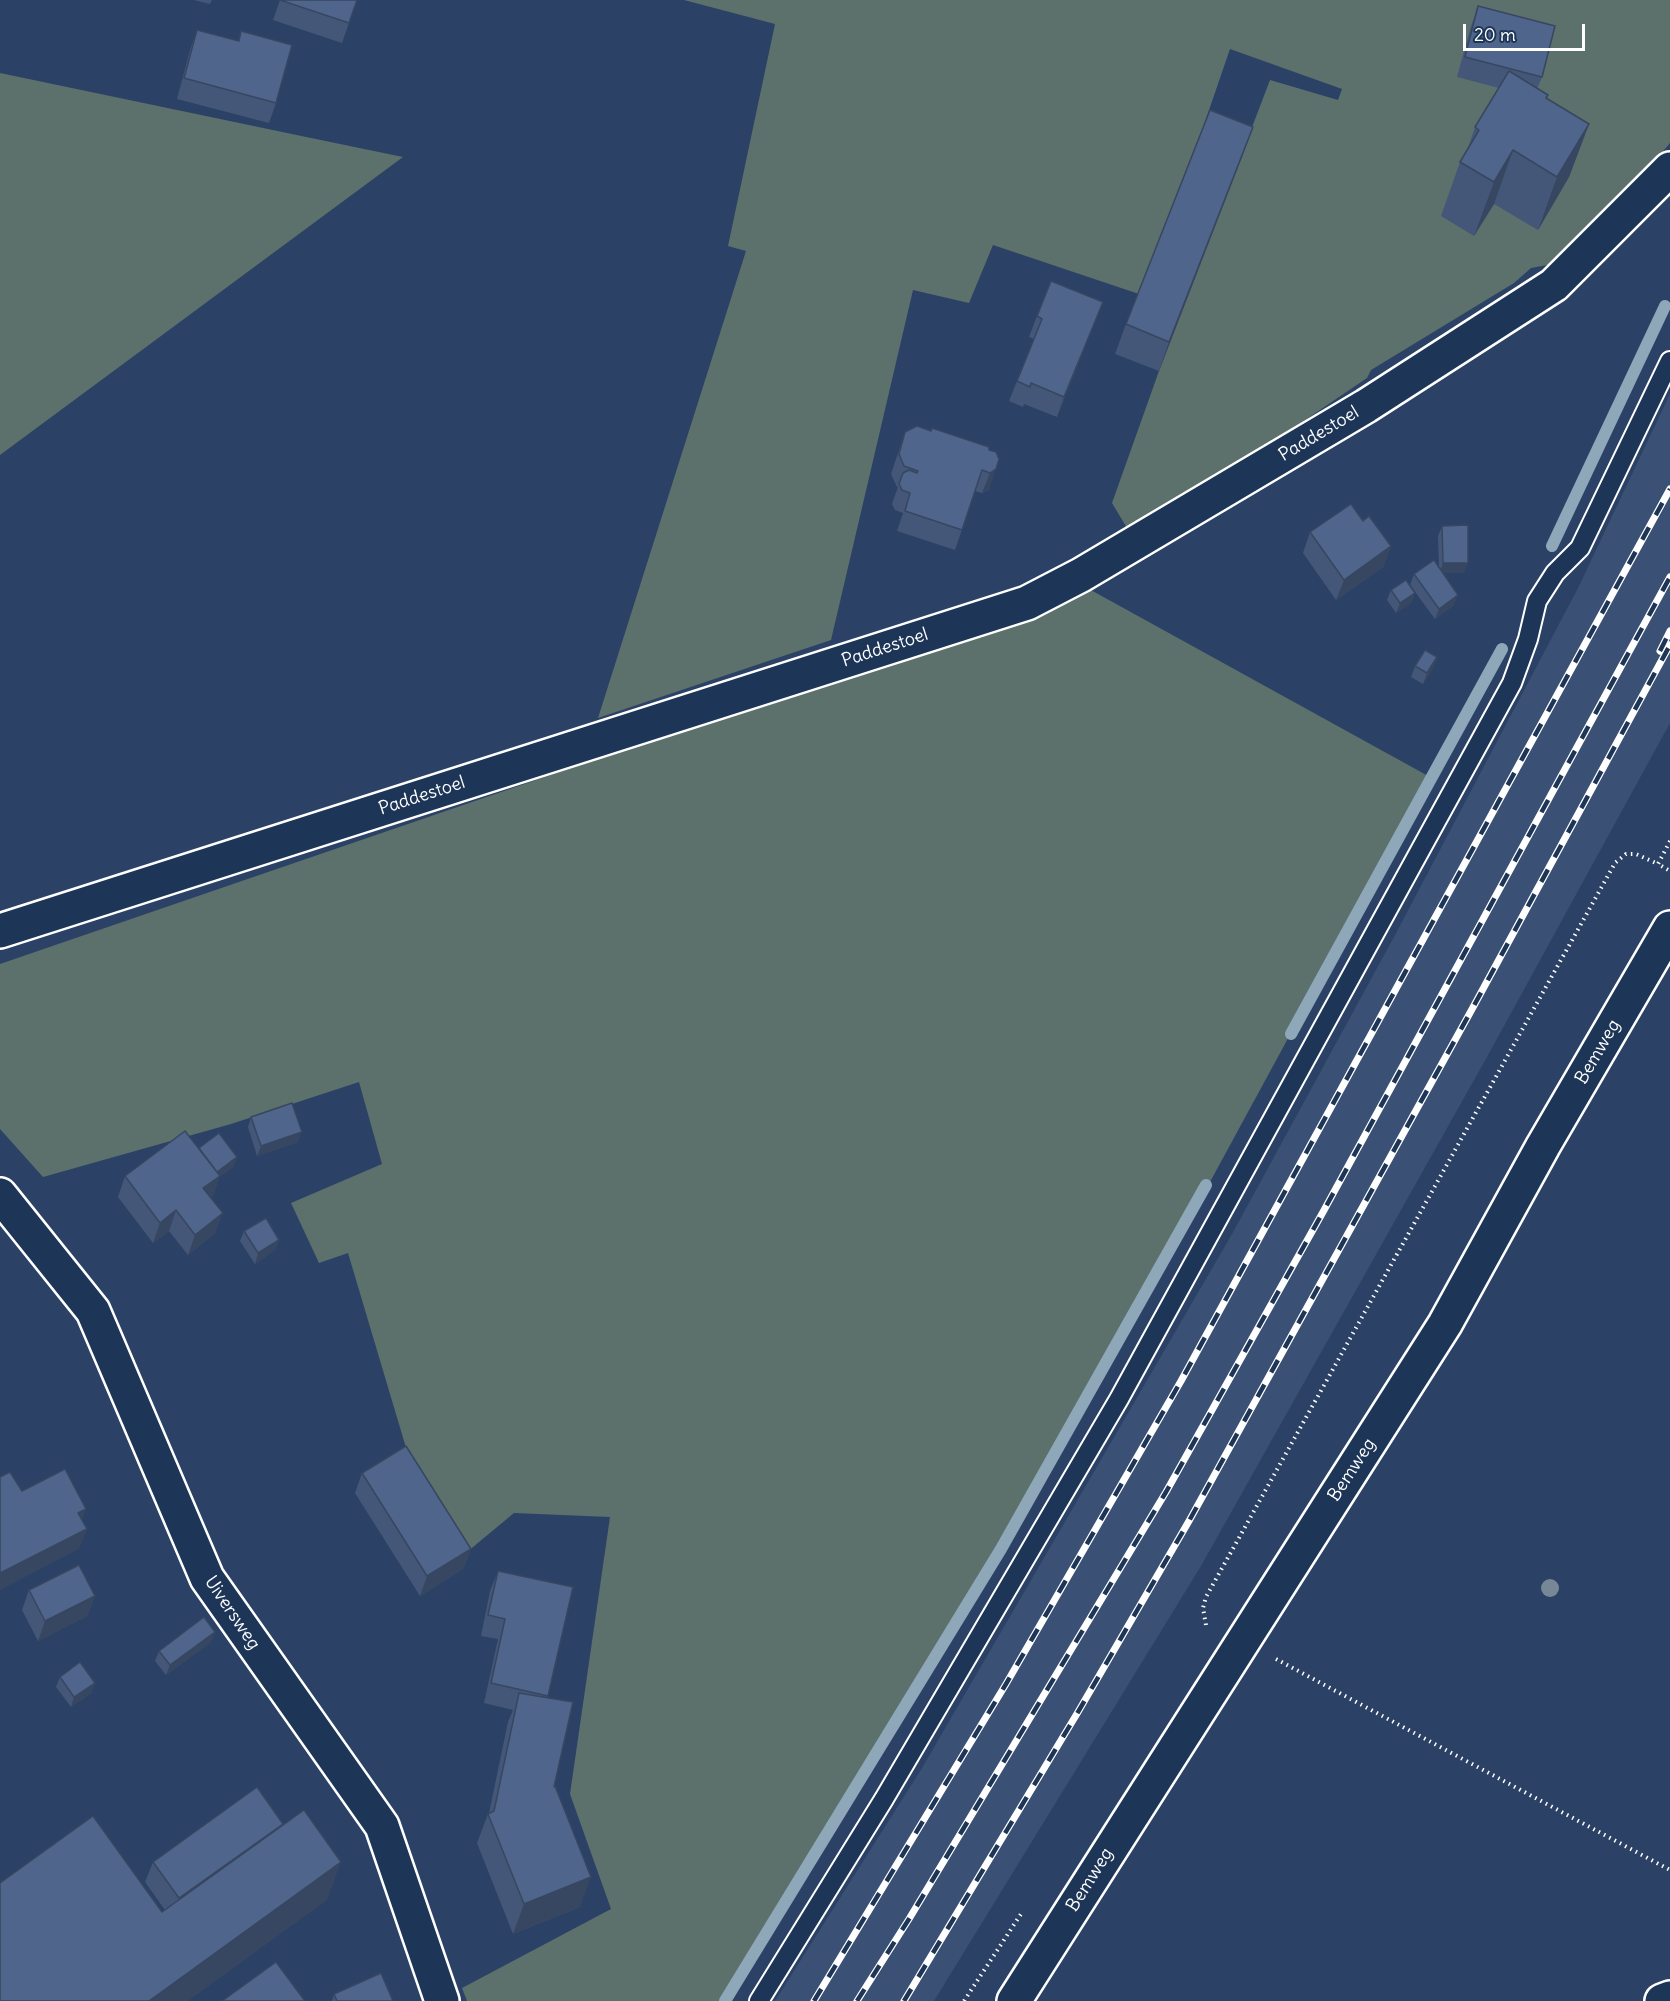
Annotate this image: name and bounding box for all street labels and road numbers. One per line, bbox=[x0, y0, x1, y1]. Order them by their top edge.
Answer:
street label: Paddestoel bbox=[1275, 402, 1363, 466]
street label: Paddestoel bbox=[839, 624, 931, 672]
street label: Paddestoel bbox=[376, 772, 468, 820]
street label: Bemweg bbox=[1571, 1016, 1625, 1088]
street label: Bemweg bbox=[1324, 1434, 1380, 1506]
street label: Uiversweg bbox=[200, 1572, 264, 1654]
street label: Bemweg bbox=[1062, 1844, 1118, 1916]

